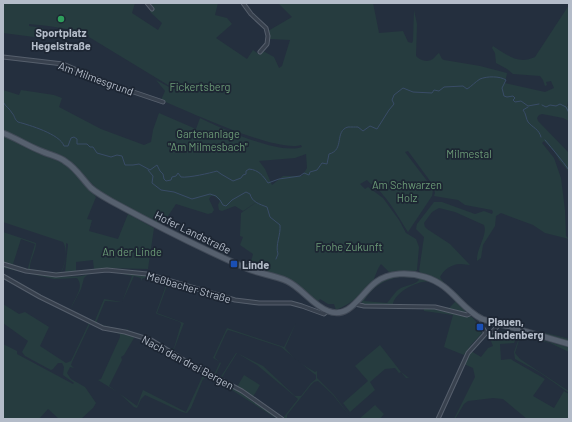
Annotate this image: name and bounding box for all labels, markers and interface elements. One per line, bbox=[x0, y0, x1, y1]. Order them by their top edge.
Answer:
marker: Sportplatz Hegelstraße bbox=[56, 14, 66, 24]
place label: Sportplatz Hegelstraße bbox=[31, 26, 91, 52]
street label: Am Milmesgrund bbox=[57, 58, 135, 98]
park label: Fickertsberg bbox=[170, 80, 231, 93]
park label: Gartenanlage "Am Milmesbach" bbox=[168, 127, 248, 153]
park label: Milmestal bbox=[446, 147, 492, 160]
park label: Am Schwarzen Holz bbox=[372, 178, 442, 204]
street label: Hofer Landstraße bbox=[153, 208, 233, 256]
park label: Frohe Zukunft bbox=[315, 240, 383, 253]
park label: An der Linde bbox=[102, 245, 162, 258]
place label: Linde bbox=[242, 258, 269, 271]
marker: Linde bbox=[229, 259, 239, 269]
street label: Meßbacher Straße bbox=[145, 269, 233, 305]
place label: Plauen, Lindenberg bbox=[488, 315, 544, 341]
marker: Plauen, Lindenberg bbox=[475, 322, 485, 332]
street label: Nach den drei Bergen bbox=[140, 332, 236, 392]

